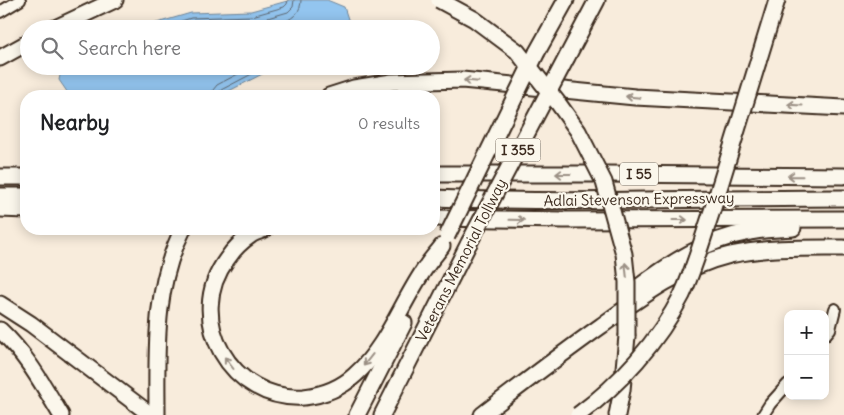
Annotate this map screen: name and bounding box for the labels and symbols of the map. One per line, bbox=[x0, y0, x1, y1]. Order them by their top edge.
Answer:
one-way arrow bbox=[464, 76, 480, 86]
one-way arrow bbox=[625, 92, 641, 101]
one-way arrow bbox=[788, 100, 804, 110]
road number: I 355 bbox=[496, 138, 540, 162]
road number: I 55 bbox=[620, 162, 658, 185]
one-way arrow bbox=[555, 169, 572, 179]
one-way arrow bbox=[788, 171, 804, 181]
street label: Veterans Memorial Tollway bbox=[411, 175, 511, 345]
street label: Adlai Stevenson Expressway bbox=[543, 188, 735, 210]
one-way arrow bbox=[509, 215, 525, 224]
one-way arrow bbox=[672, 215, 688, 225]
one-way arrow bbox=[621, 263, 630, 279]
one-way arrow bbox=[363, 353, 374, 366]
one-way arrow bbox=[224, 356, 234, 370]

